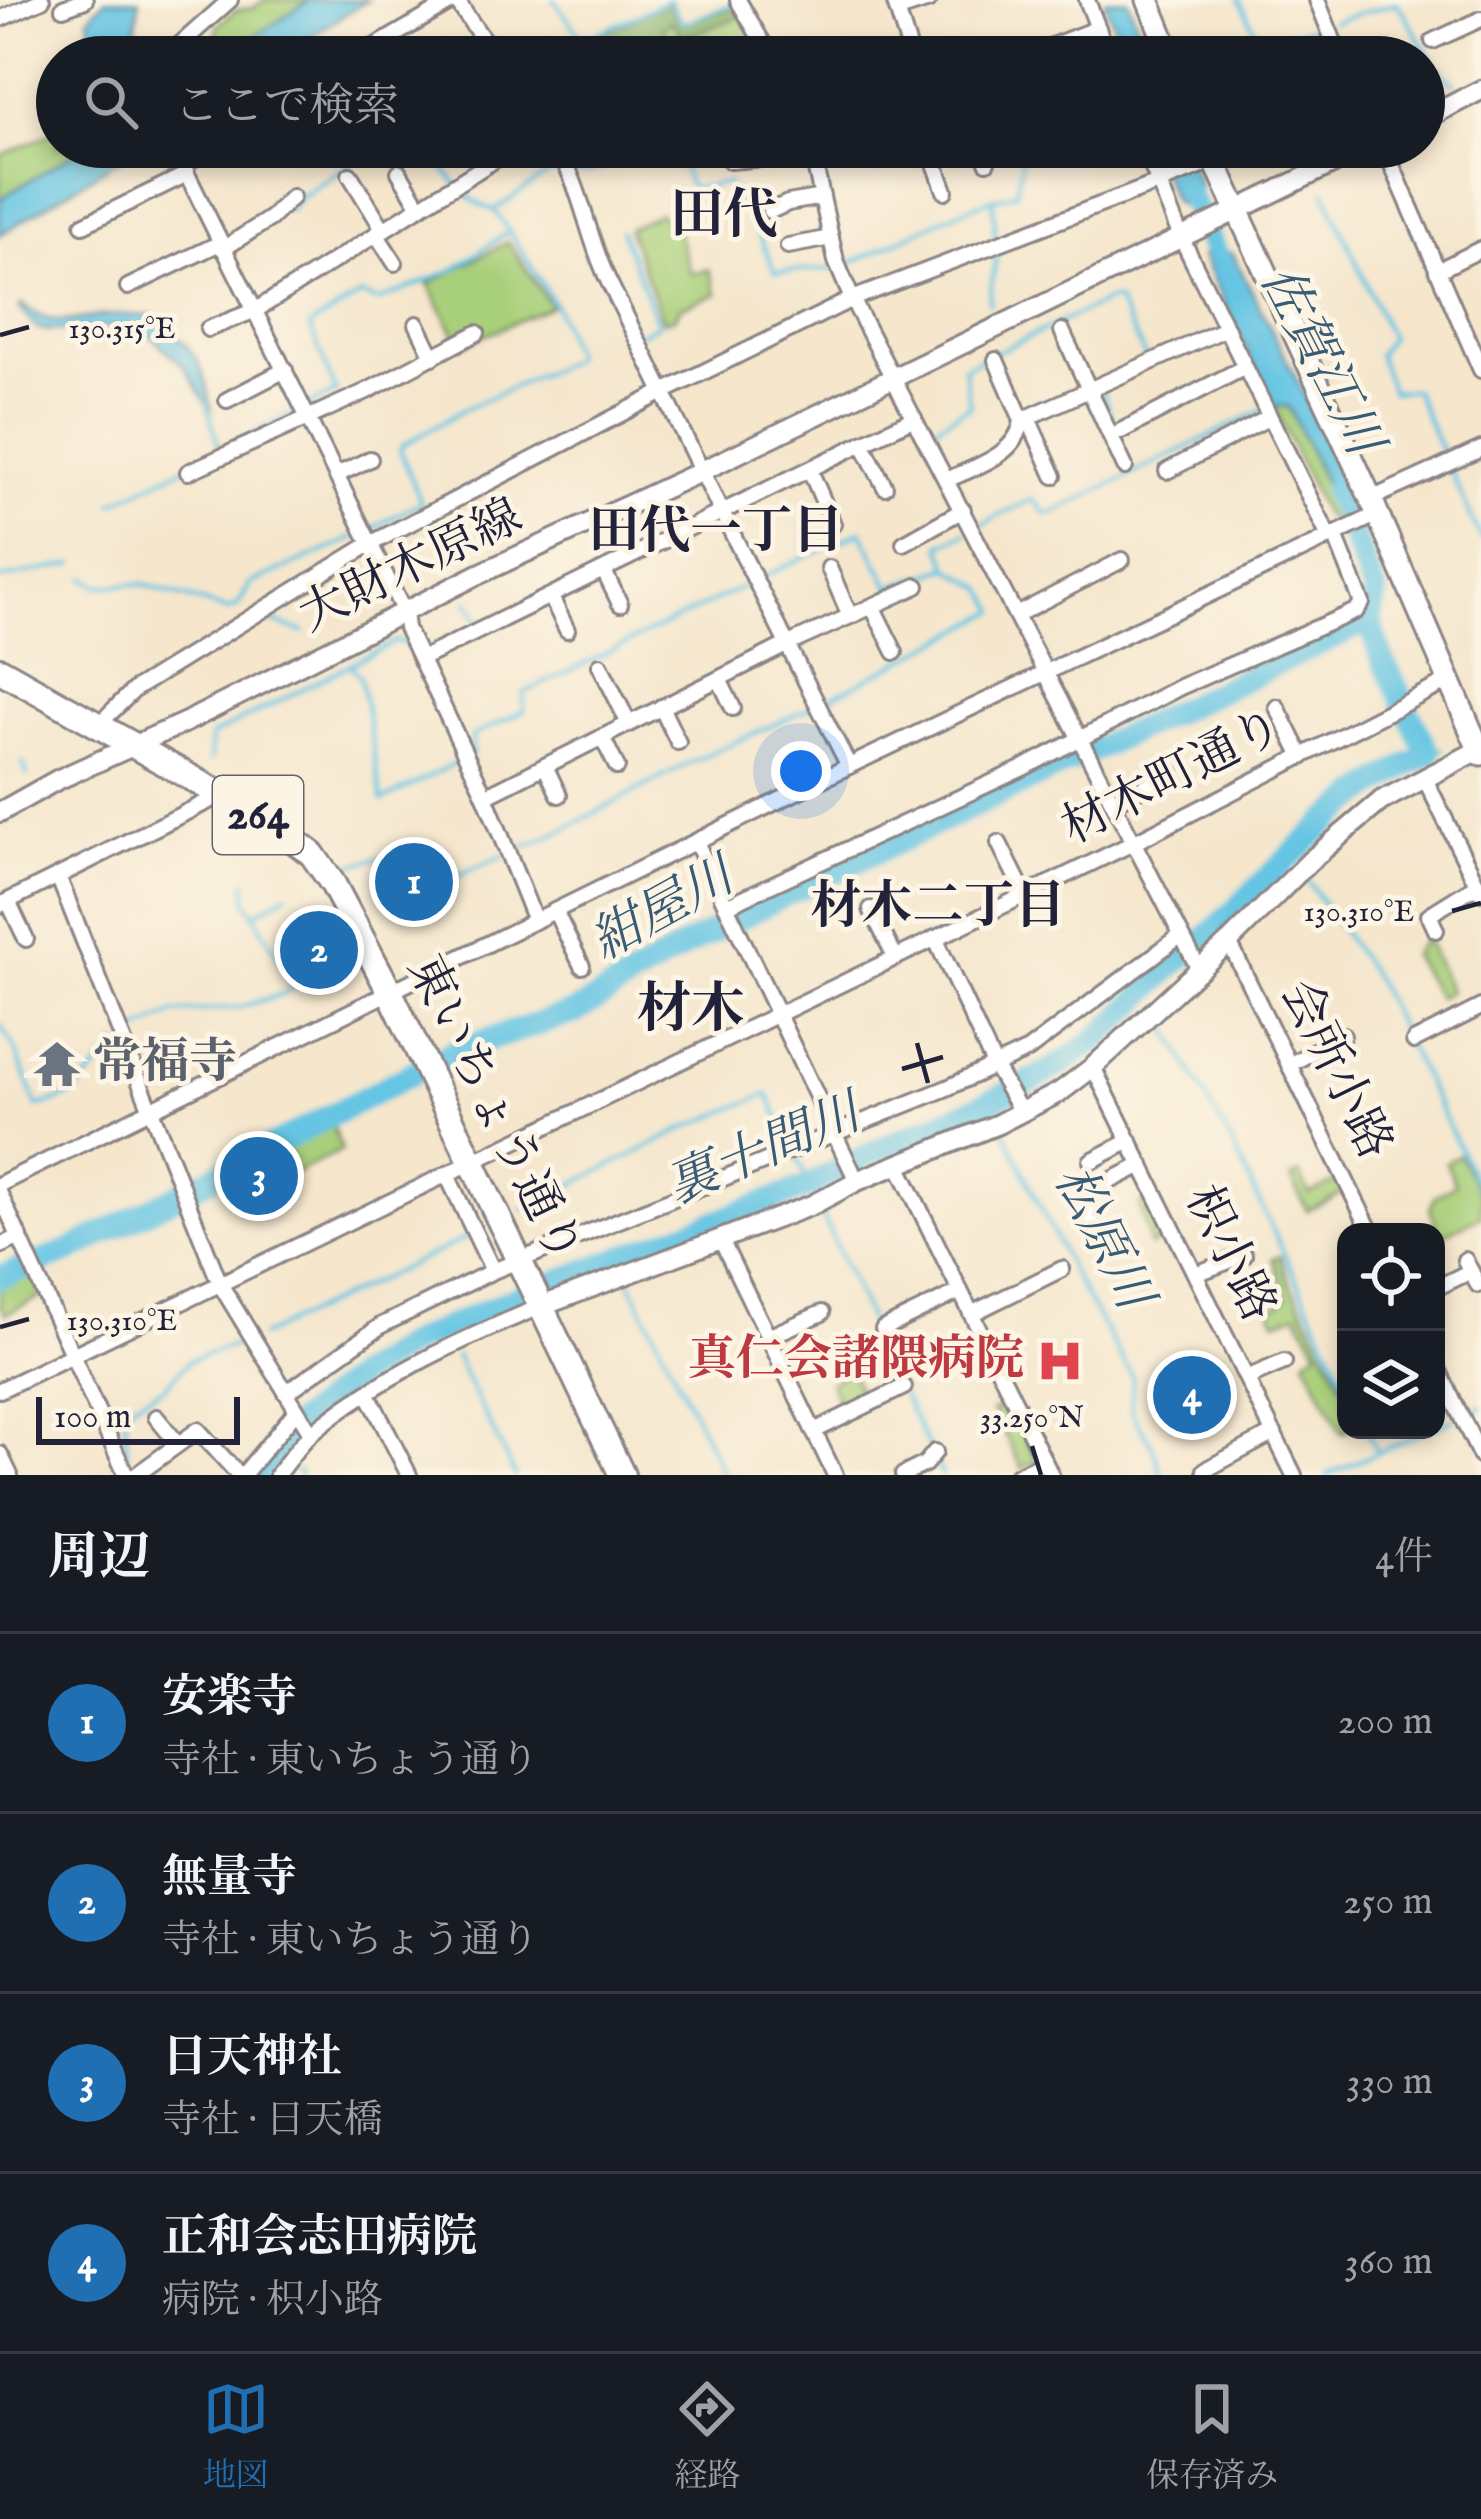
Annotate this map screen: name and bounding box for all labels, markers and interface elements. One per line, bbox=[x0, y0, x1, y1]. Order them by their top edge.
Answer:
search box bbox=[36, 36, 1445, 168]
icon: search bbox=[78, 69, 144, 135]
text: ここで検索 bbox=[174, 79, 399, 136]
district label: 田代 bbox=[670, 183, 778, 252]
water label: 佐賀江川 bbox=[1244, 255, 1397, 471]
text: 130.315°E bbox=[68, 311, 176, 349]
street label: 大財木原線 bbox=[290, 487, 532, 647]
district label: 田代一丁目 bbox=[588, 501, 844, 566]
street label: 材木町通り bbox=[1052, 697, 1294, 859]
your location bbox=[771, 741, 831, 801]
road number: 264 bbox=[213, 776, 303, 854]
pin: 1 bbox=[375, 837, 453, 927]
water label: 紺屋川 bbox=[580, 843, 750, 977]
district label: 材木二丁目 bbox=[810, 876, 1066, 941]
text: 130.310°E bbox=[1304, 894, 1414, 932]
pin: 2 bbox=[280, 905, 358, 995]
street label: 東いちょう通り bbox=[392, 946, 594, 1274]
street label: 会所小路 bbox=[1266, 971, 1404, 1169]
district label: 材木 bbox=[637, 977, 745, 1046]
place label: 常福寺 bbox=[93, 1034, 237, 1094]
temple icon: 常福寺 bbox=[32, 1039, 82, 1089]
water label: 裏十間川 bbox=[657, 1080, 875, 1222]
pin: 3 bbox=[220, 1131, 298, 1221]
water label: 松原川 bbox=[1037, 1155, 1167, 1325]
street label: 枳小路 bbox=[1170, 1176, 1288, 1332]
map controls bbox=[1337, 1223, 1445, 1439]
button: locate bbox=[1337, 1223, 1445, 1331]
text: 130.310°E bbox=[67, 1303, 177, 1341]
place label: 真仁会諸隈病院 bbox=[688, 1331, 1024, 1391]
button: layers bbox=[1337, 1331, 1445, 1439]
hospital icon: 真仁会諸隈病院 bbox=[1035, 1336, 1085, 1386]
pin: 4 bbox=[1153, 1350, 1231, 1440]
scale bar bbox=[36, 1391, 240, 1444]
text: 100 m bbox=[54, 1397, 131, 1439]
text: 33.250°N bbox=[980, 1400, 1084, 1438]
text: 周辺 bbox=[48, 1527, 150, 1592]
text: 4件 bbox=[1375, 1534, 1433, 1583]
text: 安楽寺 bbox=[162, 1670, 297, 1727]
text: 1 bbox=[80, 1698, 94, 1747]
text: 200 m bbox=[1338, 1698, 1433, 1747]
text: 寺社 · 東いちょう通り bbox=[162, 1737, 539, 1786]
text: 無量寺 bbox=[162, 1850, 297, 1907]
text: 2 bbox=[78, 1878, 96, 1927]
text: 250 m bbox=[1343, 1878, 1433, 1927]
text: 寺社 · 東いちょう通り bbox=[162, 1917, 539, 1966]
text: 日天神社 bbox=[162, 2030, 342, 2087]
text: 3 bbox=[80, 2058, 94, 2107]
text: 330 m bbox=[1346, 2058, 1433, 2107]
text: 寺社 · 日天橋 bbox=[162, 2097, 383, 2146]
text: 正和会志田病院 bbox=[162, 2210, 477, 2267]
text: 4 bbox=[77, 2238, 97, 2287]
text: 360 m bbox=[1344, 2238, 1433, 2287]
text: 病院 · 枳小路 bbox=[162, 2277, 383, 2326]
tab: 地図 bbox=[203, 2376, 269, 2498]
tab: 経路 bbox=[674, 2376, 740, 2498]
tab: 保存済み bbox=[1146, 2376, 1278, 2498]

